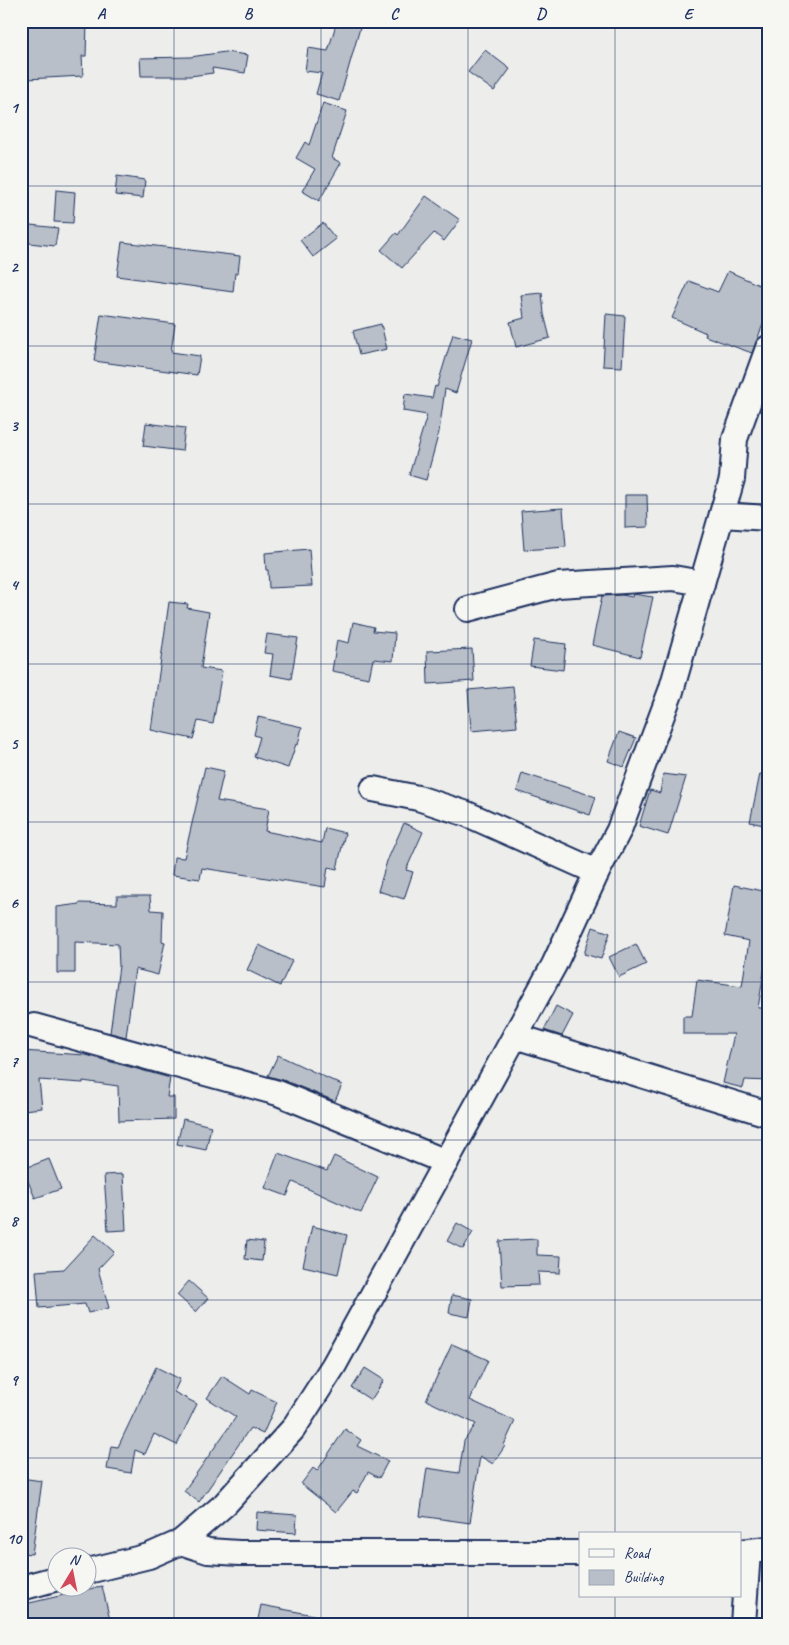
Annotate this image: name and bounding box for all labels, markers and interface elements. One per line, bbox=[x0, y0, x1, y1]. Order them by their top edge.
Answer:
text: A bbox=[97, 4, 107, 24]
text: B bbox=[244, 4, 254, 24]
text: C bbox=[390, 4, 400, 24]
text: D bbox=[536, 4, 547, 24]
text: E bbox=[684, 4, 695, 24]
text: 1 bbox=[10, 98, 19, 118]
text: 2 bbox=[10, 257, 19, 277]
text: 3 bbox=[10, 416, 19, 436]
text: 4 bbox=[10, 575, 19, 595]
text: 5 bbox=[11, 734, 20, 754]
text: 6 bbox=[10, 893, 19, 913]
text: 7 bbox=[10, 1052, 19, 1072]
text: 8 bbox=[10, 1211, 19, 1231]
text: 9 bbox=[10, 1370, 19, 1390]
text: 10 bbox=[7, 1529, 23, 1549]
legend bbox=[579, 1532, 742, 1598]
text: Road bbox=[624, 1544, 651, 1563]
north arrow bbox=[48, 1548, 98, 1598]
text: N bbox=[68, 1551, 82, 1569]
text: Building bbox=[624, 1568, 664, 1587]

